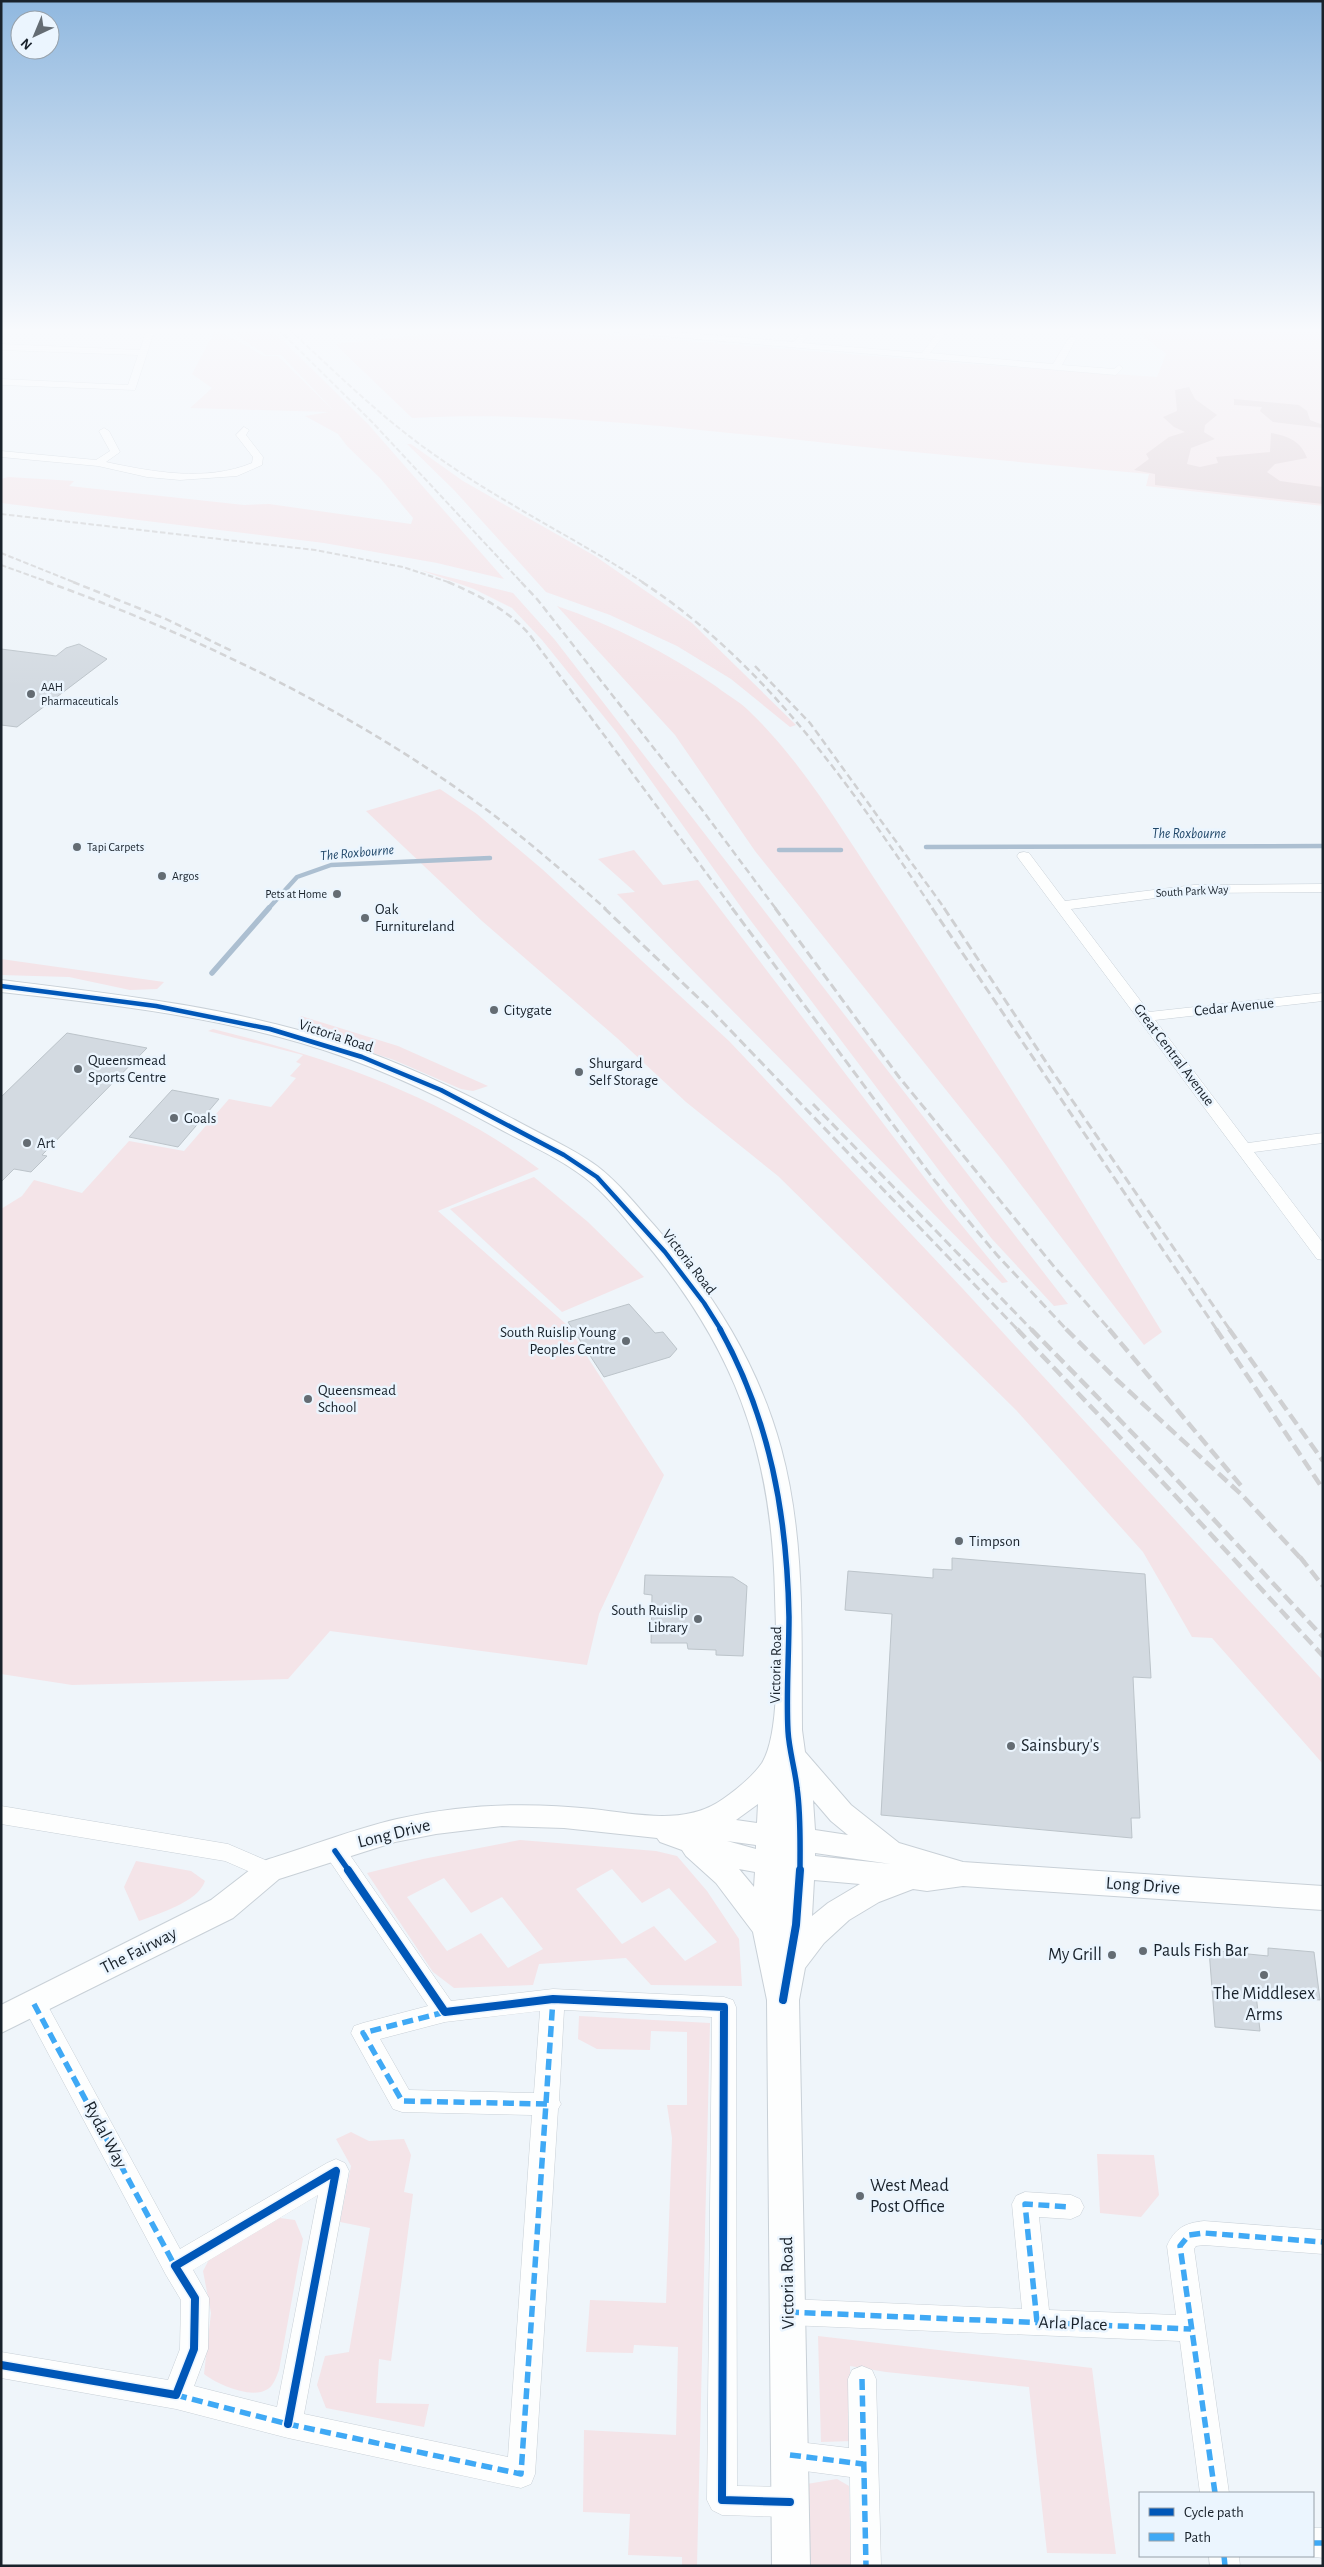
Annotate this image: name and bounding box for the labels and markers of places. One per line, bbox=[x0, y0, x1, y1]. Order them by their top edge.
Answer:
place label: AAH Pharmaceuticals bbox=[41, 681, 118, 707]
marker: AAH Pharmaceuticals bbox=[25, 688, 37, 700]
marker: Tapi Carpets bbox=[71, 841, 83, 853]
place label: Tapi Carpets bbox=[87, 841, 144, 853]
marker: Argos bbox=[156, 870, 168, 882]
place label: Argos bbox=[172, 870, 199, 882]
place label: Pets at Home bbox=[265, 888, 327, 900]
marker: Pets at Home bbox=[331, 888, 343, 900]
place label: Oak Furnitureland bbox=[375, 902, 455, 934]
marker: Oak Furnitureland bbox=[359, 912, 371, 924]
place label: Citygate bbox=[504, 1003, 552, 1018]
marker: Citygate bbox=[488, 1004, 500, 1016]
place label: Queensmead Sports Centre bbox=[88, 1053, 166, 1085]
place label: Shurgard Self Storage bbox=[589, 1056, 658, 1088]
marker: Queensmead Sports Centre bbox=[72, 1063, 84, 1075]
marker: Shurgard Self Storage bbox=[573, 1066, 585, 1078]
place label: Goals bbox=[184, 1111, 216, 1126]
marker: Goals bbox=[168, 1112, 180, 1124]
place label: Art bbox=[37, 1136, 55, 1151]
marker: Art bbox=[21, 1137, 33, 1149]
place label: South Ruislip Young Peoples Centre bbox=[500, 1325, 617, 1357]
marker: South Ruislip Young Peoples Centre bbox=[620, 1335, 632, 1347]
place label: Queensmead School bbox=[318, 1383, 396, 1415]
marker: Queensmead School bbox=[302, 1393, 314, 1405]
place label: Timpson bbox=[969, 1534, 1020, 1549]
marker: Timpson bbox=[953, 1535, 965, 1547]
place label: South Ruislip Library bbox=[611, 1603, 689, 1635]
marker: South Ruislip Library bbox=[692, 1613, 704, 1625]
place label: Sainsbury's bbox=[1021, 1737, 1099, 1755]
marker: Sainsbury's bbox=[1005, 1740, 1017, 1752]
place label: Pauls Fish Bar bbox=[1153, 1942, 1248, 1960]
marker: Pauls Fish Bar bbox=[1137, 1945, 1149, 1957]
place label: My Grill bbox=[1048, 1946, 1102, 1964]
marker: My Grill bbox=[1106, 1949, 1118, 1961]
marker: The Middlesex Arms bbox=[1258, 1969, 1270, 1981]
place label: The Middlesex Arms bbox=[1213, 1985, 1315, 2024]
place label: West Mead Post Office bbox=[870, 2177, 949, 2216]
marker: West Mead Post Office bbox=[854, 2190, 866, 2202]

